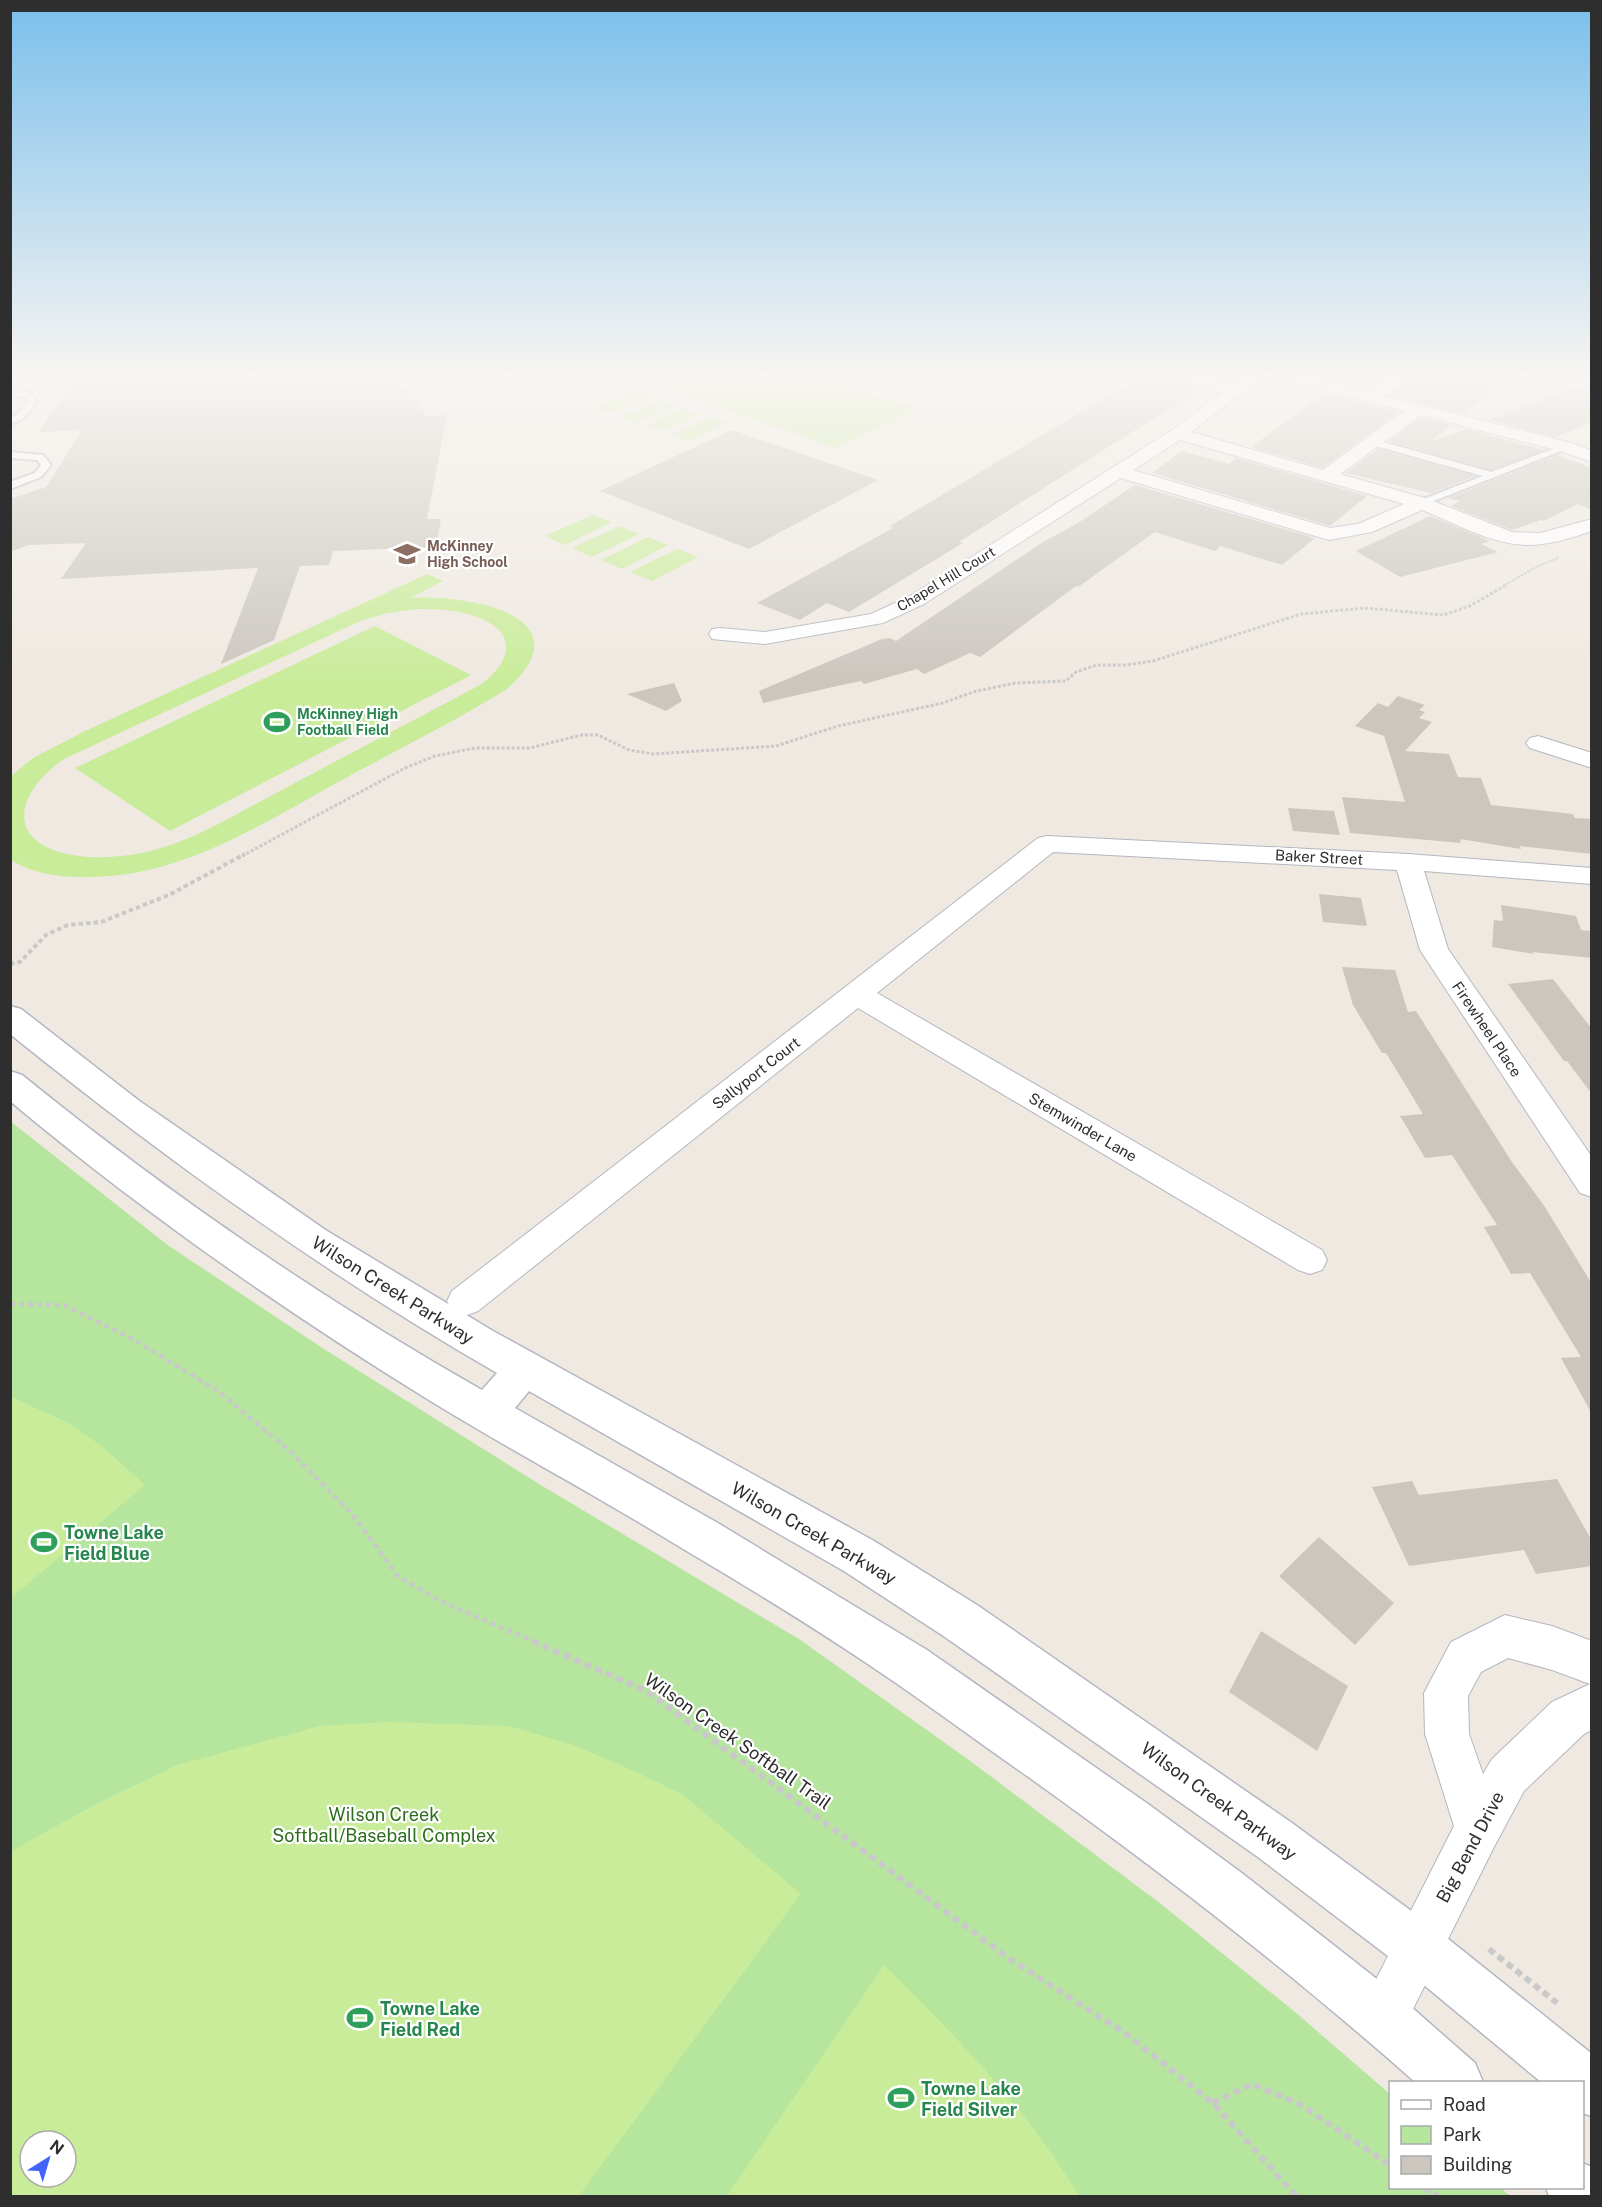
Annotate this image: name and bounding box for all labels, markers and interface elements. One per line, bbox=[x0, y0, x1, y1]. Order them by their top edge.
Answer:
place label: McKinney High School bbox=[427, 538, 508, 570]
school or university icon: McKinney High School bbox=[392, 539, 422, 569]
street label: Chapel Hill Court bbox=[894, 543, 998, 615]
place label: McKinney High Football Field bbox=[297, 706, 398, 738]
sports icon: McKinney High Football Field bbox=[262, 707, 292, 737]
street label: Baker Street bbox=[1274, 846, 1364, 868]
street label: Firewheel Place bbox=[1449, 978, 1525, 1080]
street label: Sallyport Court bbox=[709, 1033, 803, 1112]
street label: Stemwinder Lane bbox=[1026, 1089, 1140, 1165]
street label: Wilson Creek Parkway bbox=[308, 1232, 478, 1349]
street label: Wilson Creek Parkway bbox=[728, 1477, 900, 1589]
place label: Towne Lake Field Blue bbox=[64, 1522, 164, 1564]
sports icon: Towne Lake Field Blue bbox=[29, 1527, 59, 1557]
street label: Wilson Creek Softball Trail bbox=[641, 1668, 835, 1814]
street label: Wilson Creek Parkway bbox=[1137, 1738, 1301, 1865]
street label: Big Bend Drive bbox=[1432, 1788, 1508, 1906]
park label: Wilson Creek Softball/Baseball Complex bbox=[272, 1804, 496, 1846]
place label: Towne Lake Field Red bbox=[380, 1998, 480, 2040]
sports icon: Towne Lake Field Red bbox=[345, 2003, 375, 2033]
place label: Towne Lake Field Silver bbox=[921, 2078, 1021, 2120]
legend bbox=[1389, 2081, 1584, 2189]
sports icon: Towne Lake Field Silver bbox=[886, 2083, 916, 2113]
text: Road bbox=[1443, 2094, 1486, 2115]
text: Park bbox=[1443, 2124, 1481, 2145]
north arrow bbox=[18, 2129, 78, 2189]
text: N bbox=[46, 2136, 67, 2159]
text: Building bbox=[1443, 2154, 1512, 2175]

